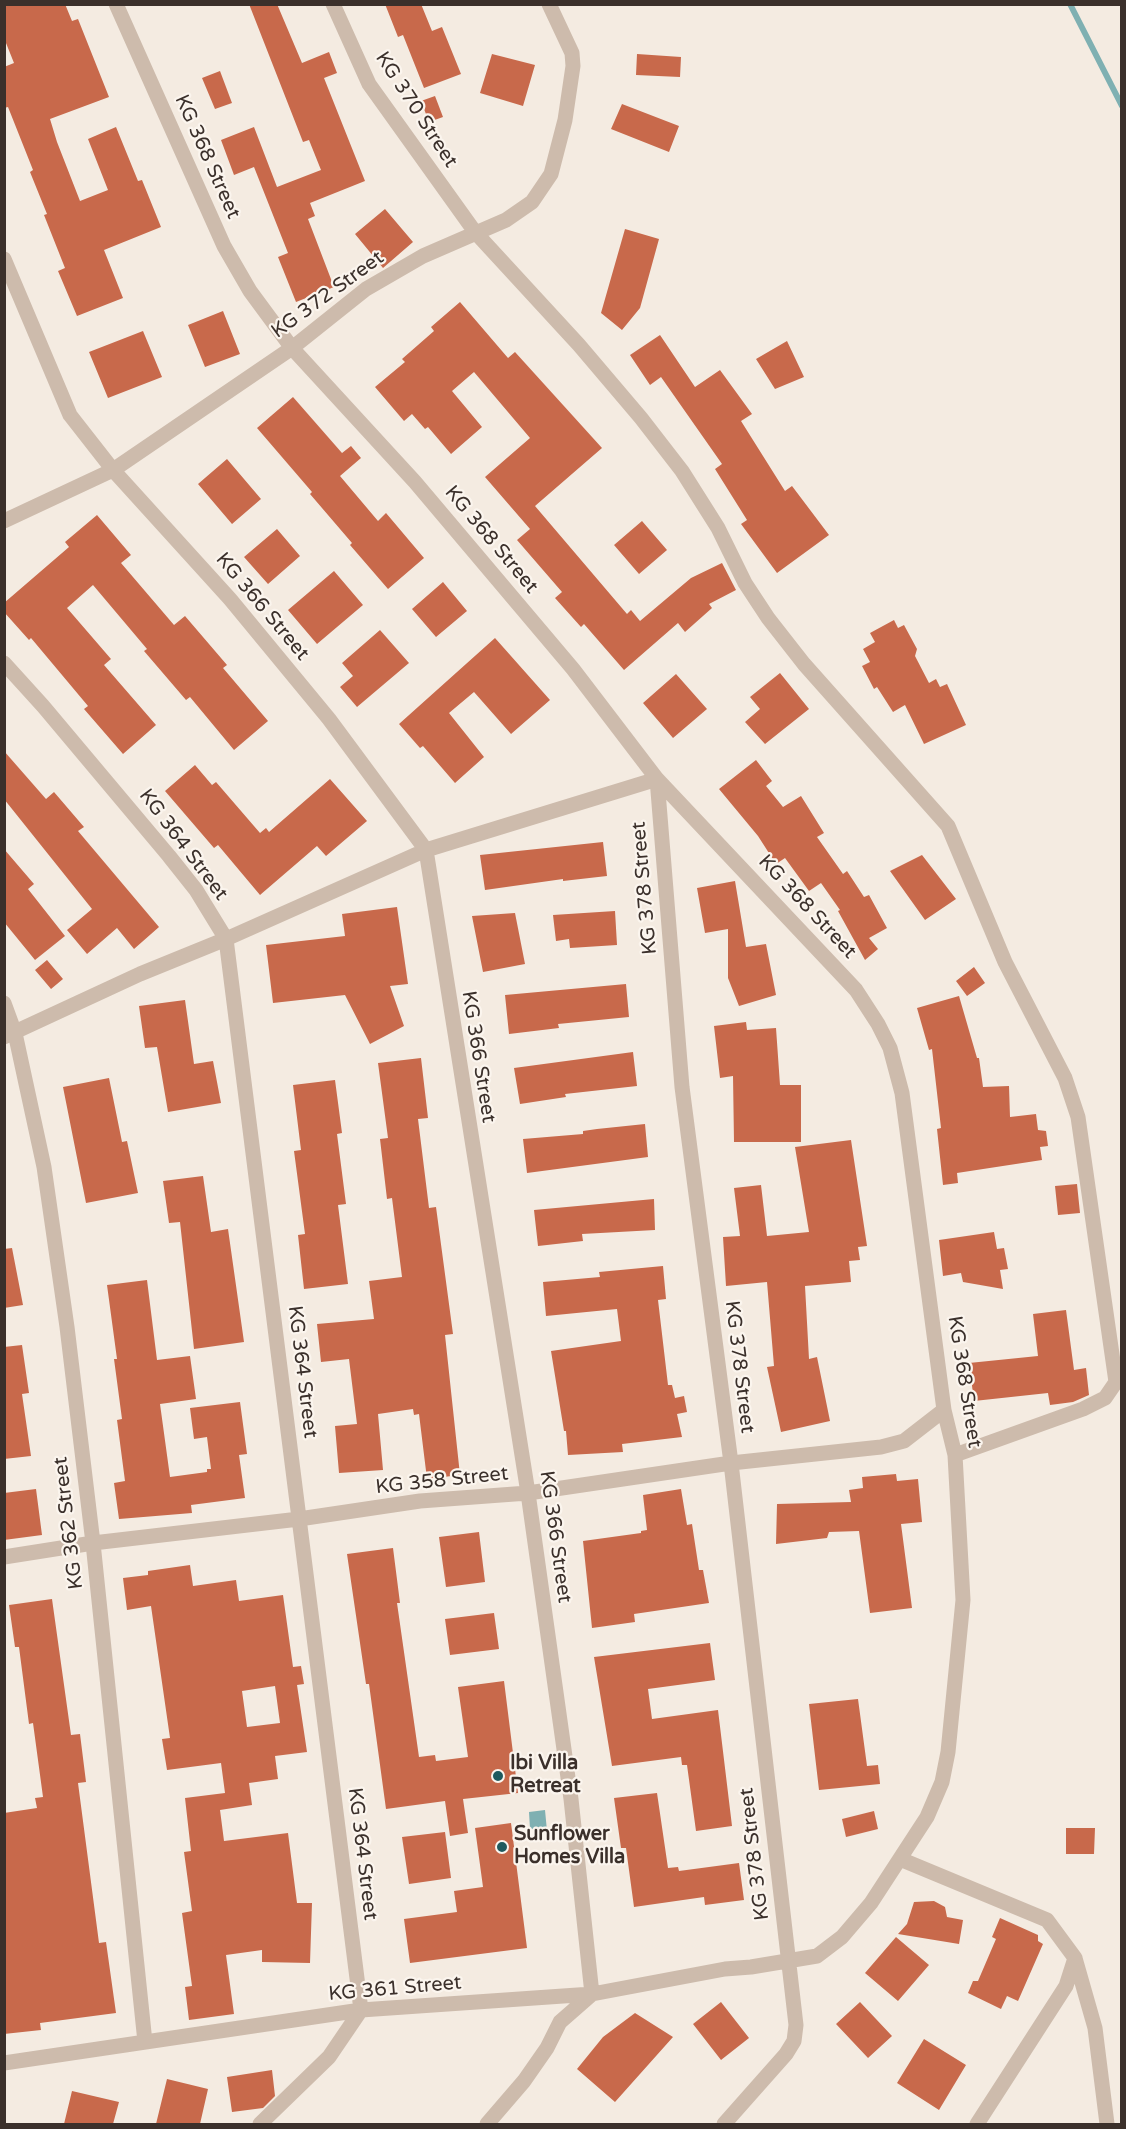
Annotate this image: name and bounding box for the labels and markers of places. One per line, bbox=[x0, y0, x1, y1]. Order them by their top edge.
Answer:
place label: Ibi Villa Retreat bbox=[510, 1752, 581, 1799]
marker: Ibi Villa Retreat bbox=[491, 1769, 505, 1783]
place label: Sunflower Homes Villa bbox=[514, 1823, 625, 1870]
marker: Sunflower Homes Villa bbox=[495, 1840, 509, 1854]

